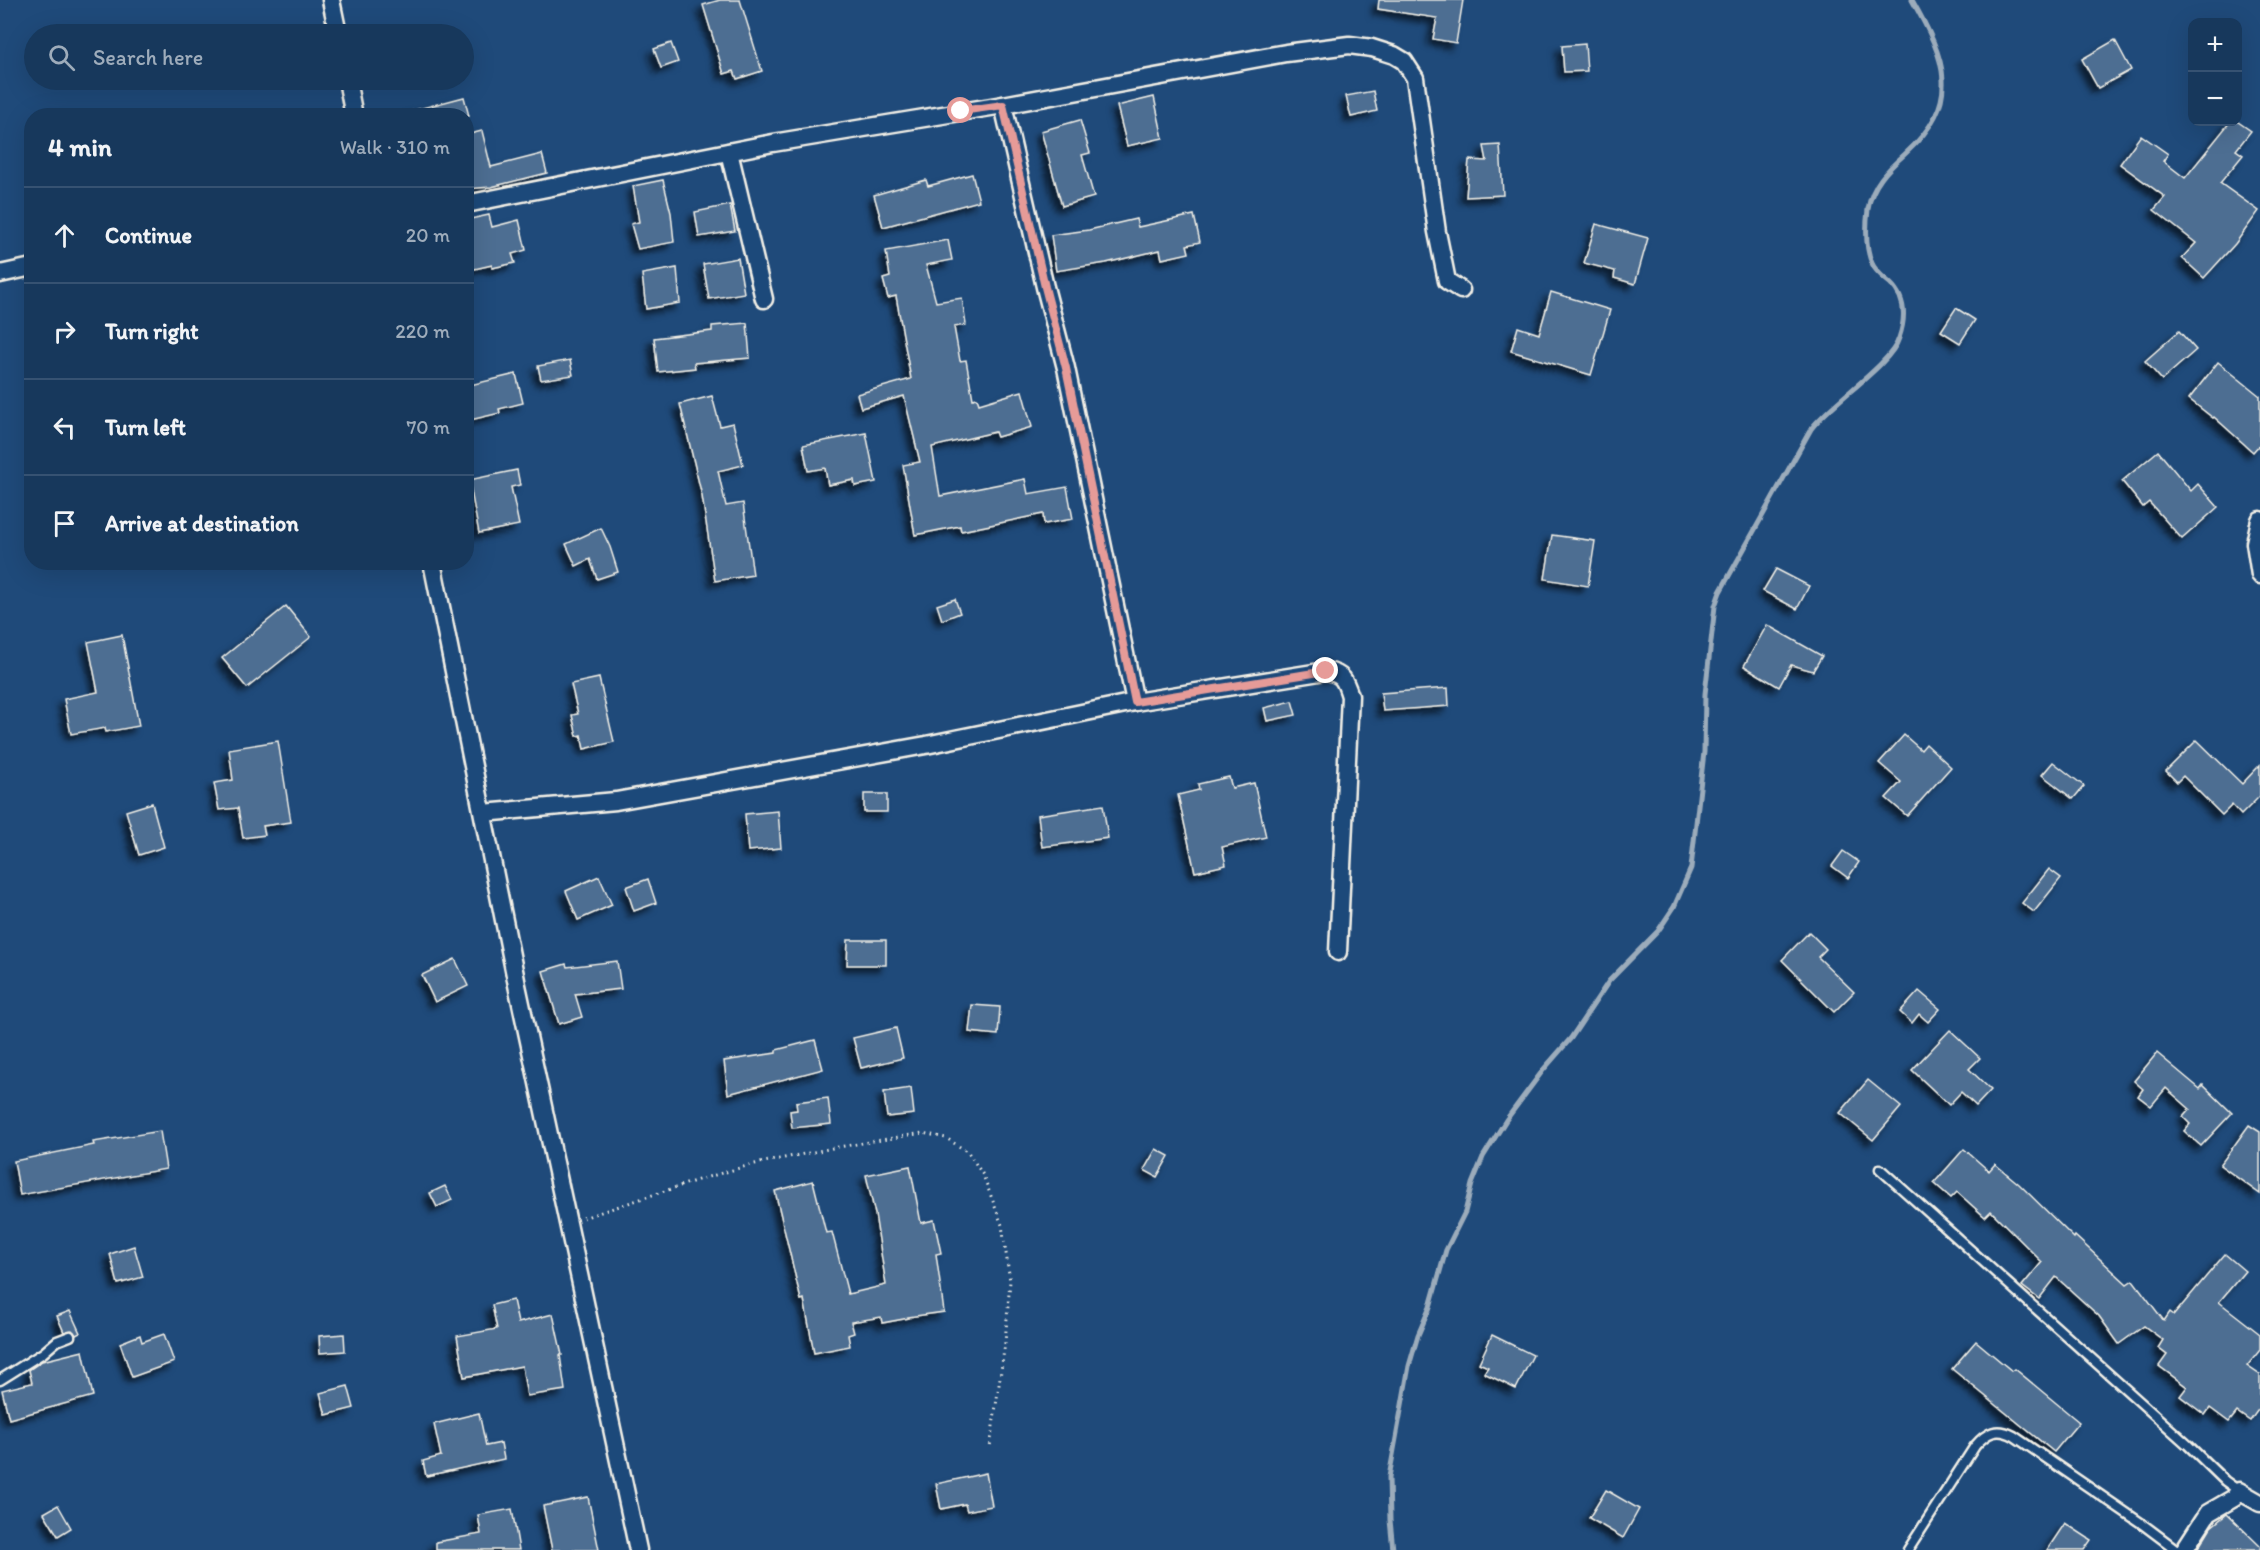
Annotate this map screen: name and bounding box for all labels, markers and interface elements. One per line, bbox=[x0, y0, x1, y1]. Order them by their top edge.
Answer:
map controls bbox=[2188, 18, 2242, 126]
button: + bbox=[2188, 18, 2242, 72]
search box bbox=[24, 24, 474, 90]
icon: search bbox=[45, 41, 78, 74]
text: Search here bbox=[93, 44, 203, 71]
button: − bbox=[2188, 72, 2242, 126]
route start bbox=[947, 97, 973, 123]
text: 4 min bbox=[48, 131, 112, 163]
text: Walk · 310 m bbox=[340, 135, 450, 159]
icon: ahead bbox=[48, 219, 81, 252]
text: Continue bbox=[105, 222, 192, 249]
text: 20 m bbox=[406, 223, 450, 247]
icon: right bbox=[48, 315, 81, 348]
text: Turn right bbox=[105, 318, 199, 345]
text: 220 m bbox=[395, 319, 450, 343]
icon: left bbox=[48, 411, 81, 444]
text: Turn left bbox=[105, 414, 186, 441]
text: 70 m bbox=[406, 415, 450, 439]
icon: arrive bbox=[48, 507, 81, 540]
text: Arrive at destination bbox=[105, 510, 299, 537]
route end bbox=[1312, 657, 1338, 683]

